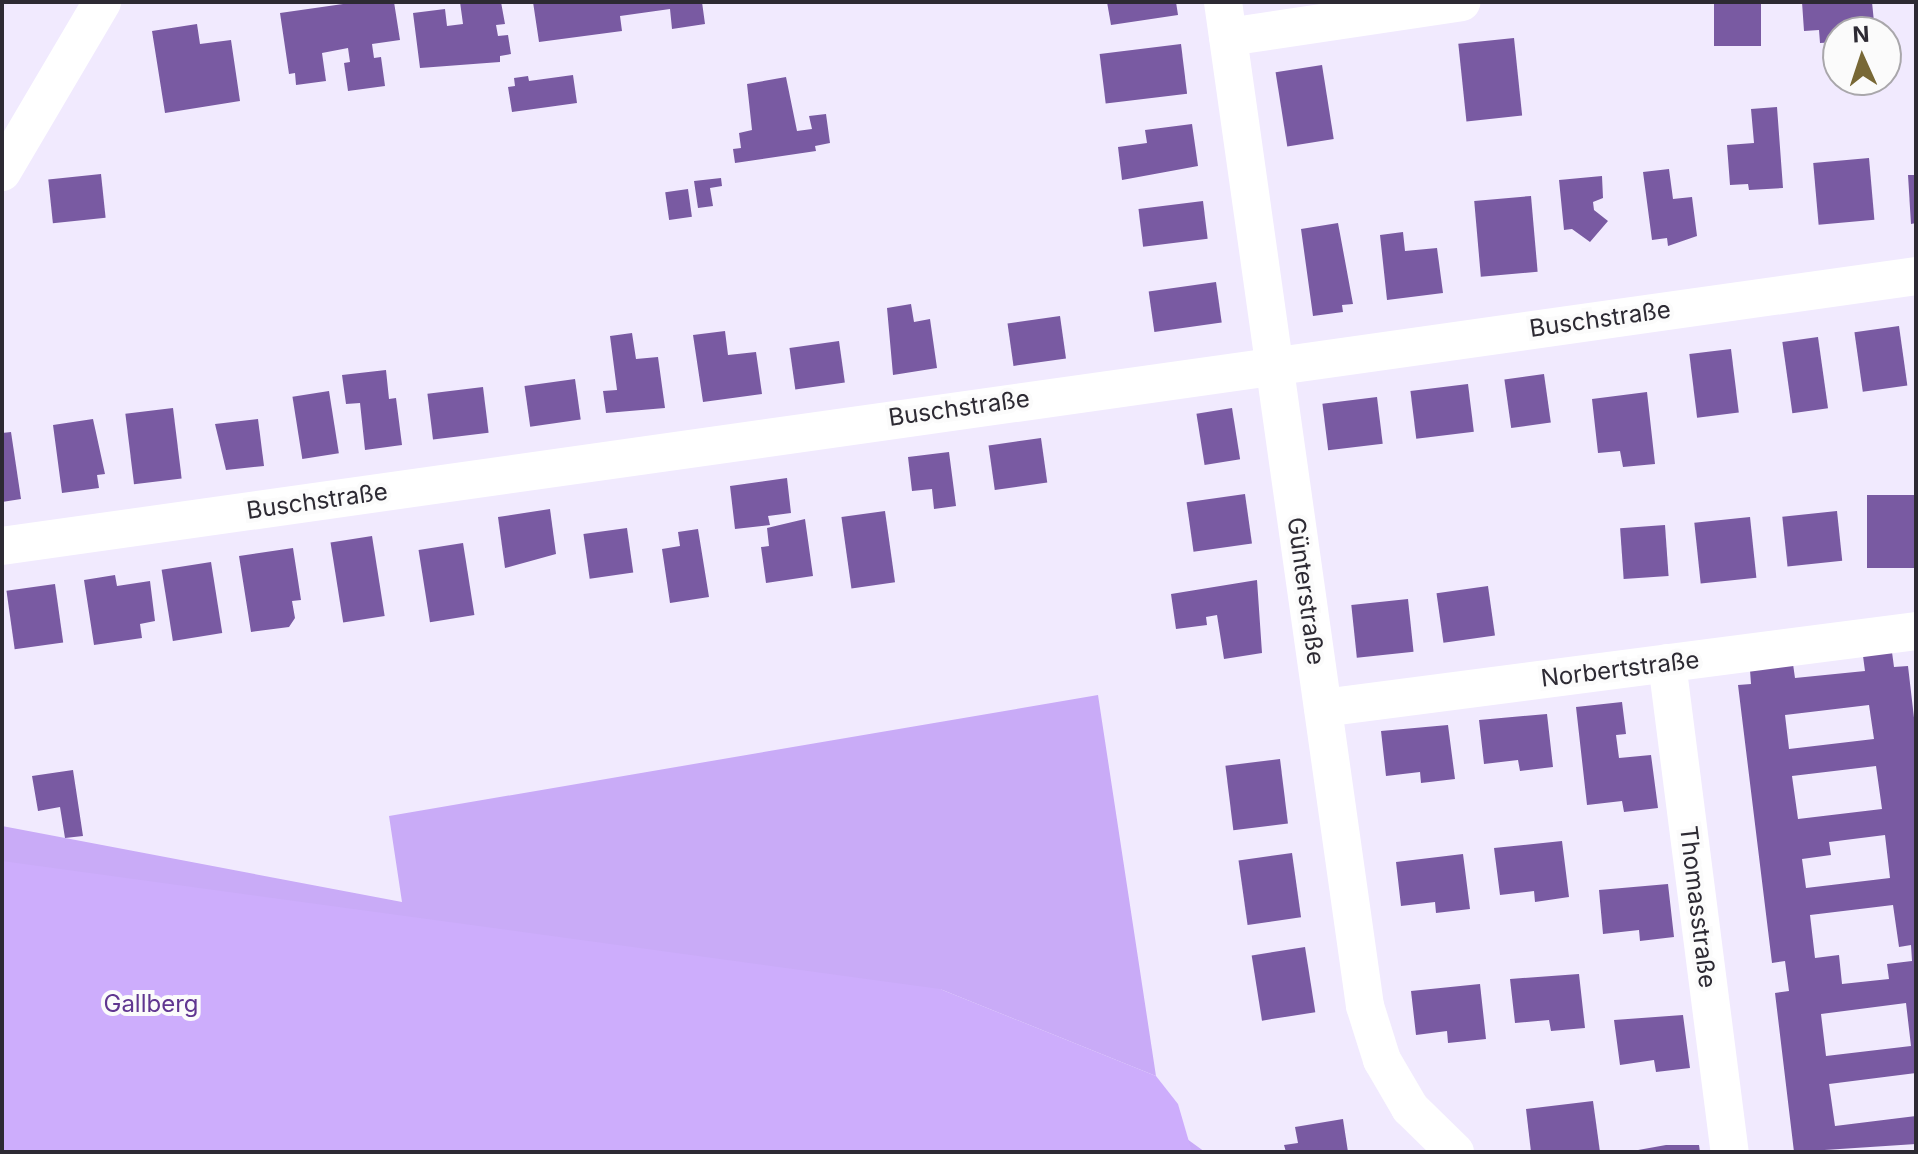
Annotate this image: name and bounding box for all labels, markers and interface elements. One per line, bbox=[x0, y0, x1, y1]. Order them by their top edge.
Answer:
north arrow bbox=[1822, 16, 1902, 96]
text: N bbox=[1852, 21, 1870, 47]
street label: Buschstraße bbox=[1528, 295, 1672, 343]
street label: Buschstraße bbox=[887, 384, 1031, 432]
street label: Buschstraße bbox=[245, 477, 389, 525]
street label: Günterstraße bbox=[1281, 515, 1331, 667]
street label: Norbertstraße bbox=[1539, 645, 1701, 693]
street label: Thomasstraße bbox=[1674, 824, 1722, 990]
park label: Gallberg bbox=[103, 990, 199, 1018]

